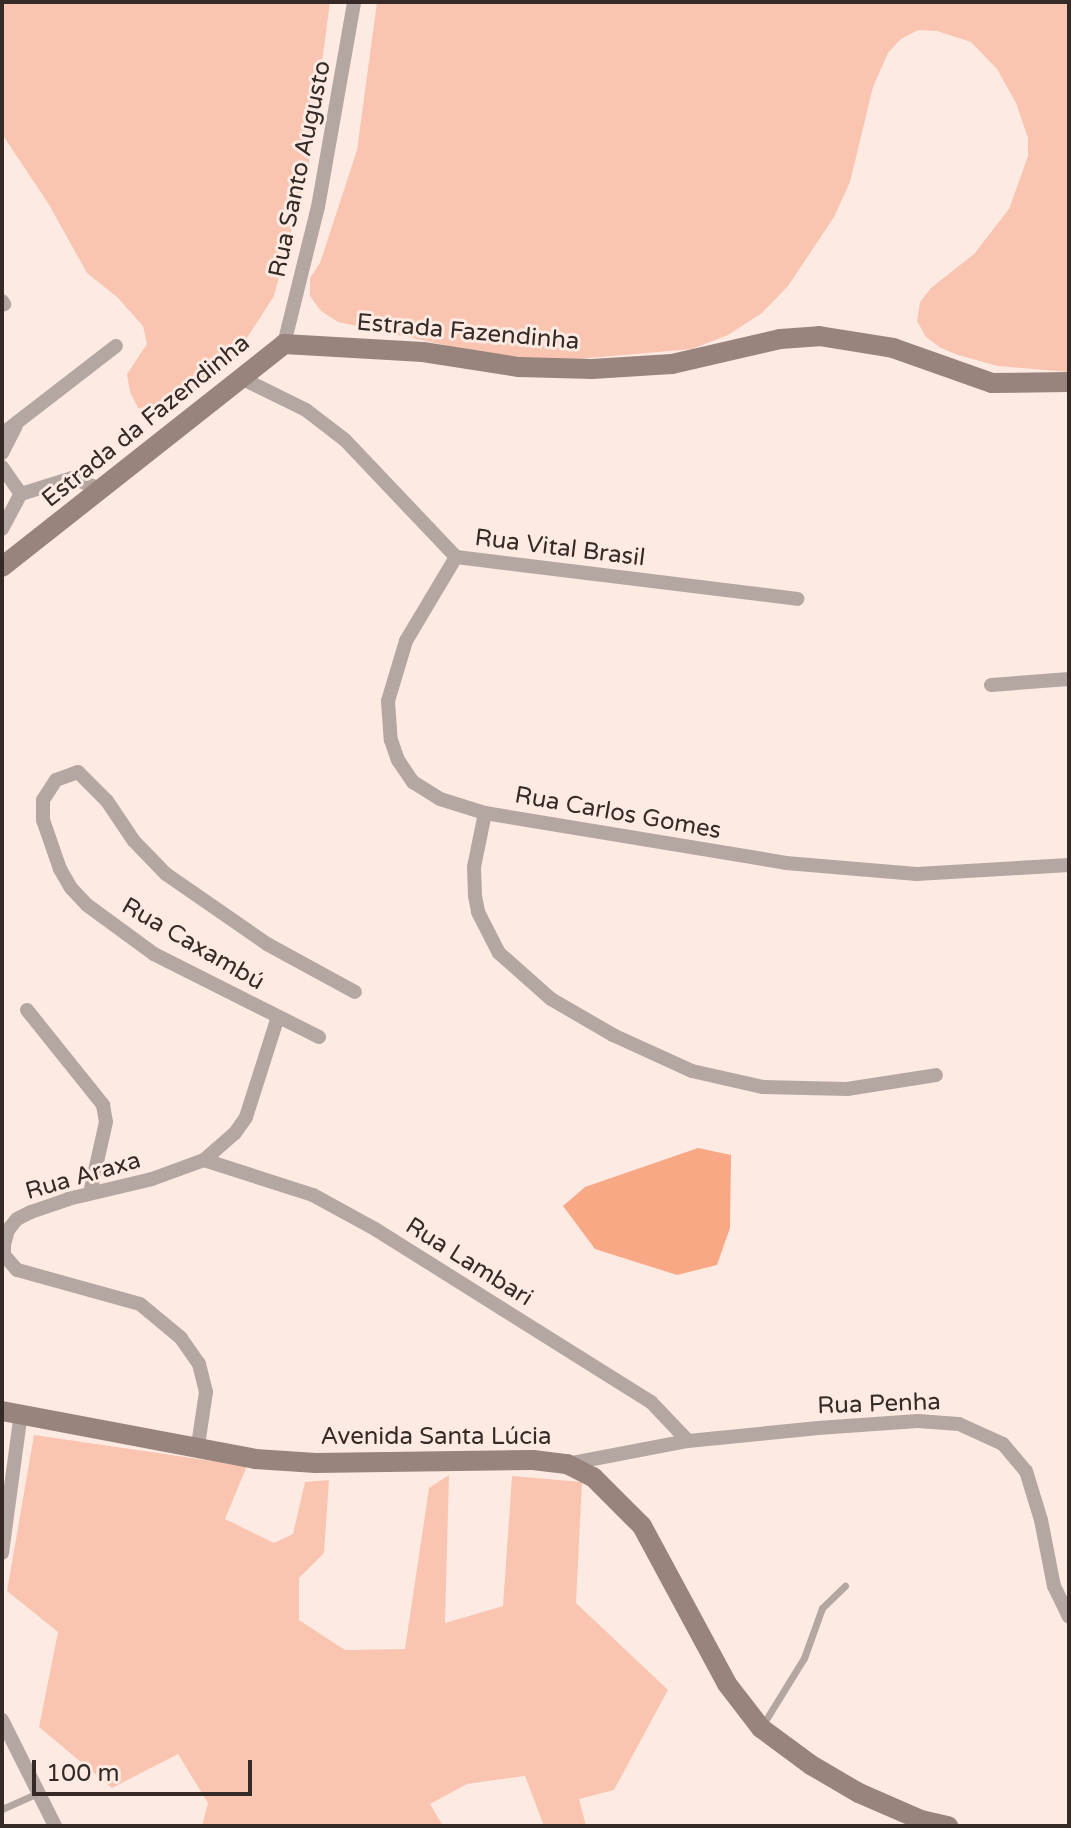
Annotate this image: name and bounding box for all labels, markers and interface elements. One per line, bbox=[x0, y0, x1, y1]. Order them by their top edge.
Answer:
street label: Rua Santo Augusto bbox=[263, 58, 337, 280]
street label: Estrada Fazendinha bbox=[355, 308, 581, 356]
street label: Estrada da Fazendinha bbox=[37, 328, 255, 514]
street label: Rua Vital Brasil bbox=[473, 523, 647, 573]
street label: Rua Carlos Gomes bbox=[513, 781, 723, 845]
street label: Rua Caxambú bbox=[117, 892, 269, 996]
street label: Rua Araxa bbox=[22, 1146, 144, 1206]
street label: Rua Lambari bbox=[400, 1211, 538, 1313]
street label: Rua Penha bbox=[817, 1387, 941, 1421]
street label: Avenida Santa Lúcia bbox=[321, 1423, 551, 1451]
scale bar bbox=[36, 1744, 256, 1794]
text: 100 m bbox=[46, 1759, 120, 1788]

